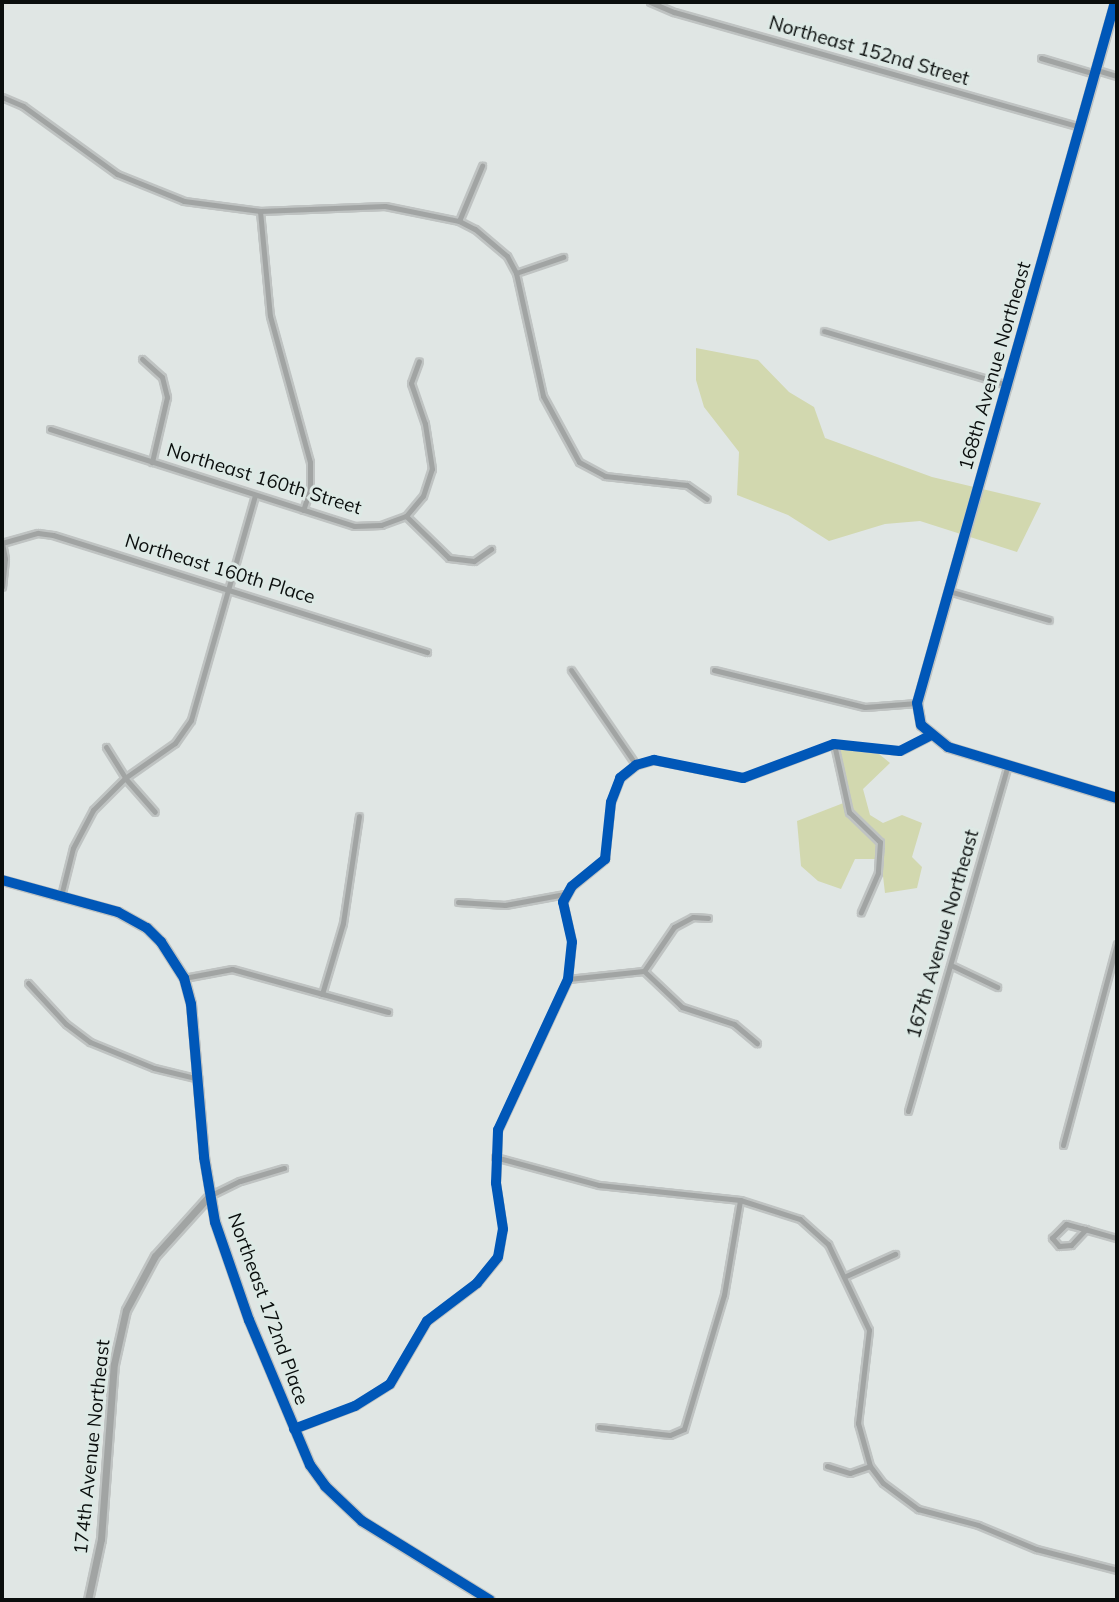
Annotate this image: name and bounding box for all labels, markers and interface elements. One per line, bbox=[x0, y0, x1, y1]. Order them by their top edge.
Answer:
street label: Northeast 152nd Street bbox=[766, 11, 972, 91]
street label: 168th Avenue Northeast bbox=[954, 259, 1036, 473]
street label: Northeast 160th Street bbox=[164, 439, 364, 519]
street label: Northeast 160th Place bbox=[122, 529, 318, 609]
street label: 167th Avenue Northeast bbox=[902, 827, 984, 1041]
street label: Northeast 172nd Place bbox=[223, 1210, 313, 1408]
street label: 174th Avenue Northeast bbox=[69, 1338, 115, 1556]

